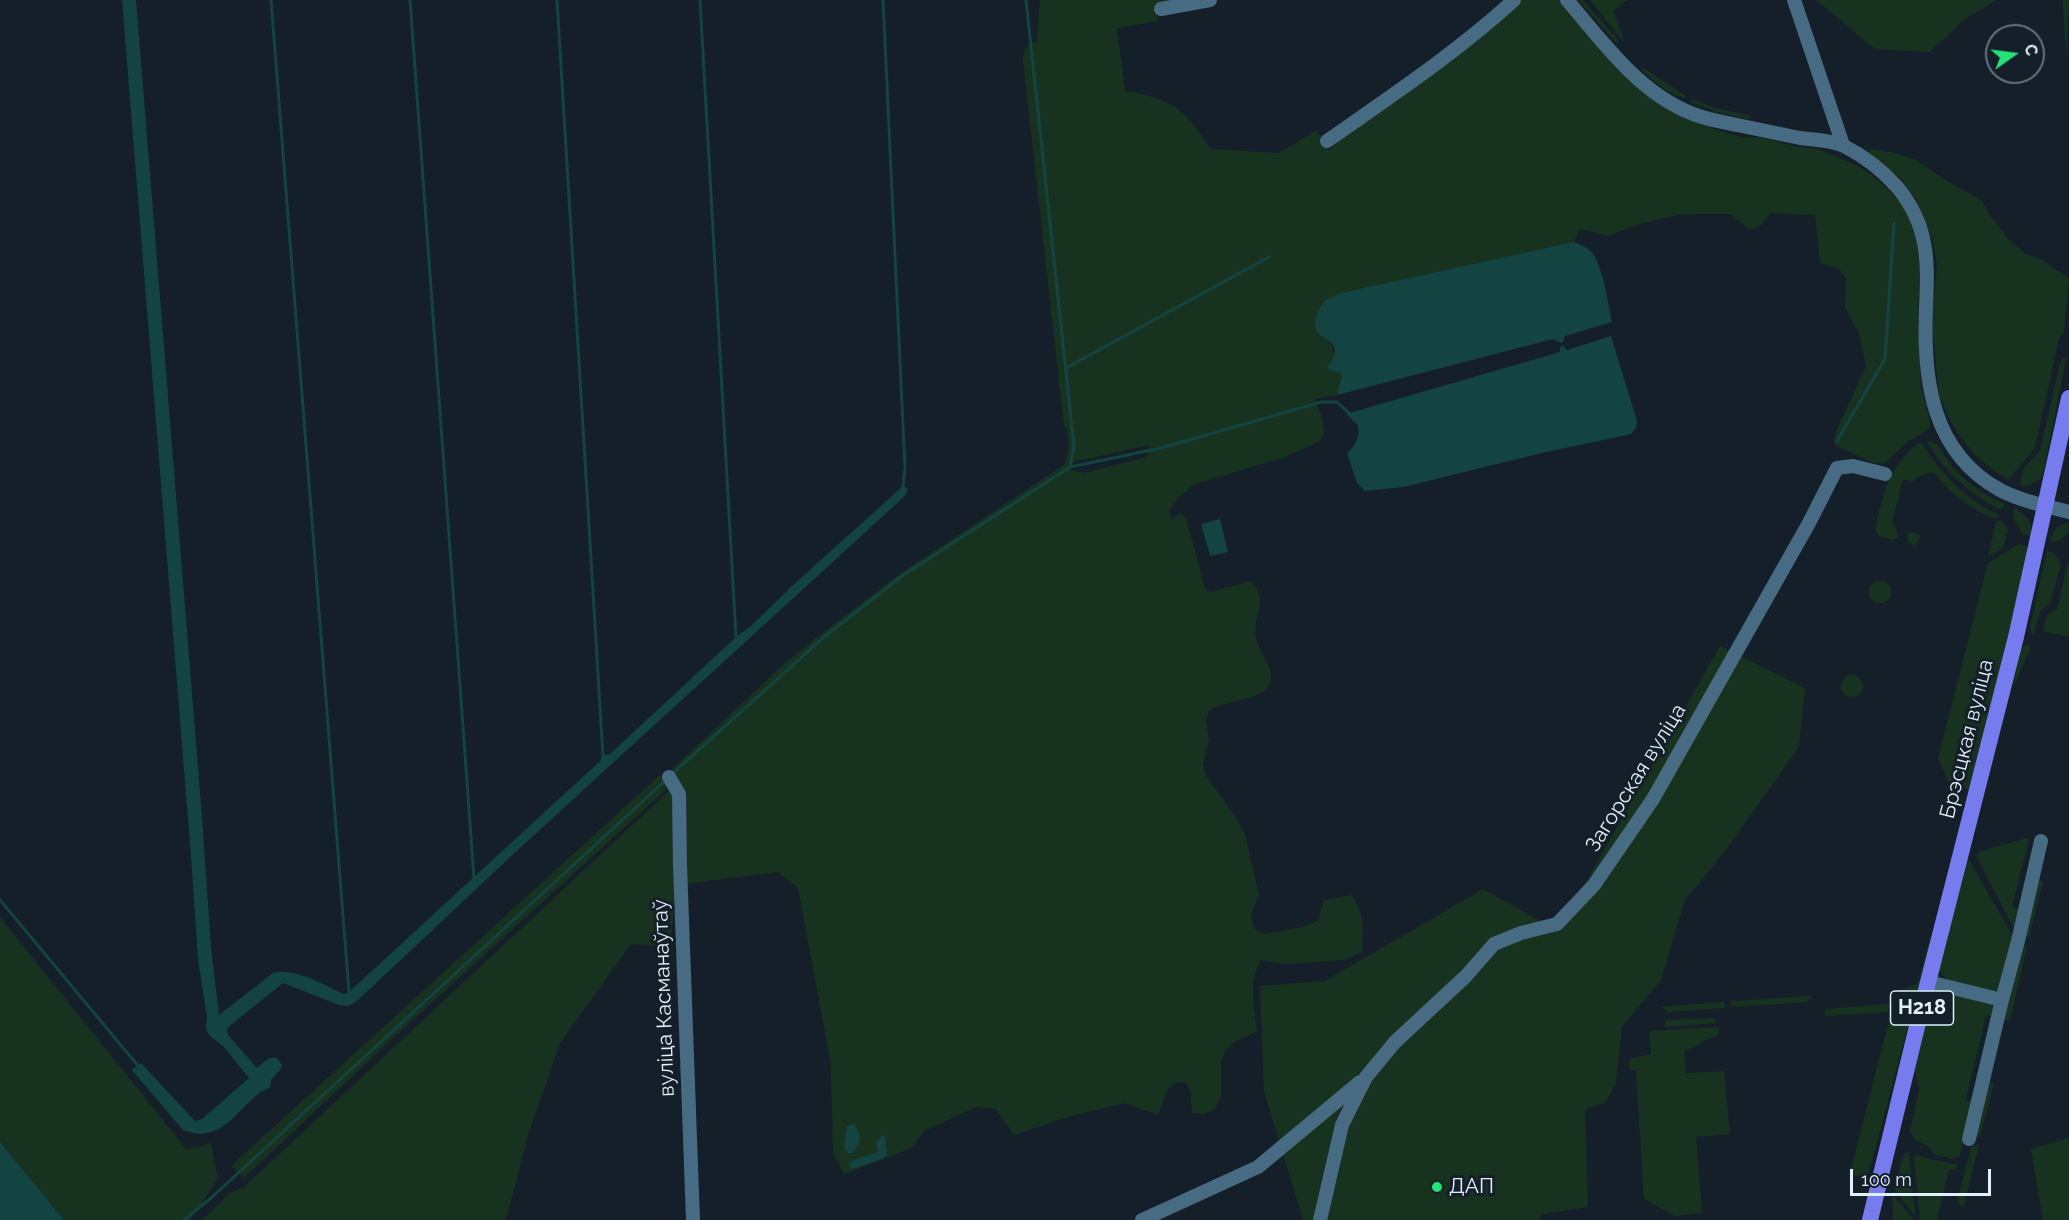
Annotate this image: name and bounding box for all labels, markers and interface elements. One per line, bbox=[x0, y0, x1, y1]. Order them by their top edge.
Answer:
north arrow bbox=[1985, 24, 2045, 84]
text: С bbox=[2020, 42, 2042, 58]
street label: Брэсцкая вуліца bbox=[1935, 657, 1999, 821]
street label: Загорская вуліца bbox=[1580, 699, 1692, 857]
street label: вуліца Касманаўтаў bbox=[648, 899, 680, 1097]
road number: Н218 bbox=[1890, 991, 1954, 1025]
scale bar bbox=[1853, 1157, 1994, 1195]
text: 100 m bbox=[1861, 1169, 1912, 1190]
place label: ДАП bbox=[1449, 1174, 1494, 1200]
marker: ДАП bbox=[1430, 1180, 1444, 1194]

